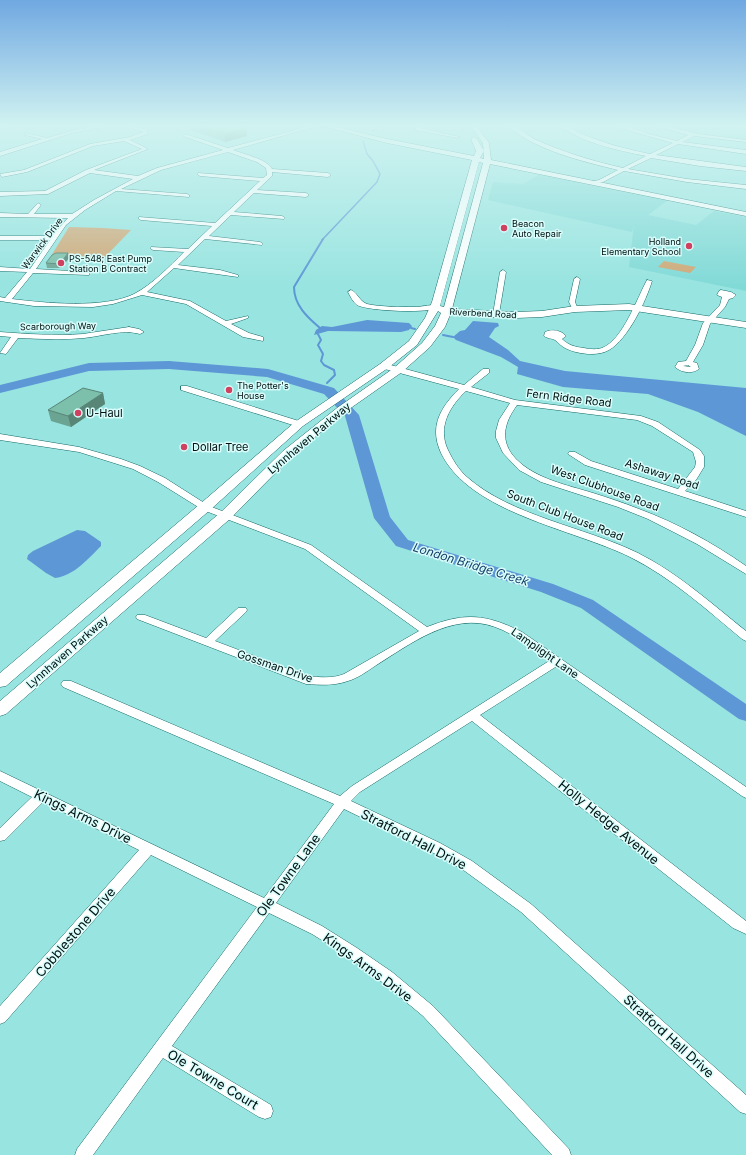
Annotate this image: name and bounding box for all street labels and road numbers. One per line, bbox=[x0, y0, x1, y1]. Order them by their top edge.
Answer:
street label: Warwick Drive bbox=[19, 215, 65, 271]
street label: Riverbend Road bbox=[449, 306, 517, 320]
street label: Scarborough Way bbox=[20, 320, 96, 332]
street label: Fern Ridge Road bbox=[526, 386, 612, 410]
street label: Lynnhaven Parkway bbox=[265, 399, 353, 477]
street label: Ashaway Road bbox=[623, 455, 701, 493]
street label: West Clubhouse Road bbox=[549, 462, 661, 514]
street label: South Club House Road bbox=[505, 486, 625, 544]
street label: Lynnhaven Parkway bbox=[23, 613, 111, 691]
street label: Lamplight Lane bbox=[508, 625, 582, 681]
street label: Gossman Drive bbox=[235, 647, 315, 685]
street label: Holly Hedge Avenue bbox=[555, 776, 663, 868]
street label: Kings Arms Drive bbox=[32, 785, 134, 847]
street label: Stratford Hall Drive bbox=[359, 805, 469, 873]
street label: Ole Towne Lane bbox=[253, 830, 323, 920]
street label: Cobblestone Drive bbox=[32, 884, 118, 980]
street label: Kings Arms Drive bbox=[320, 929, 416, 1005]
street label: Stratford Hall Drive bbox=[620, 991, 718, 1081]
street label: Ole Towne Court bbox=[165, 1046, 261, 1112]

